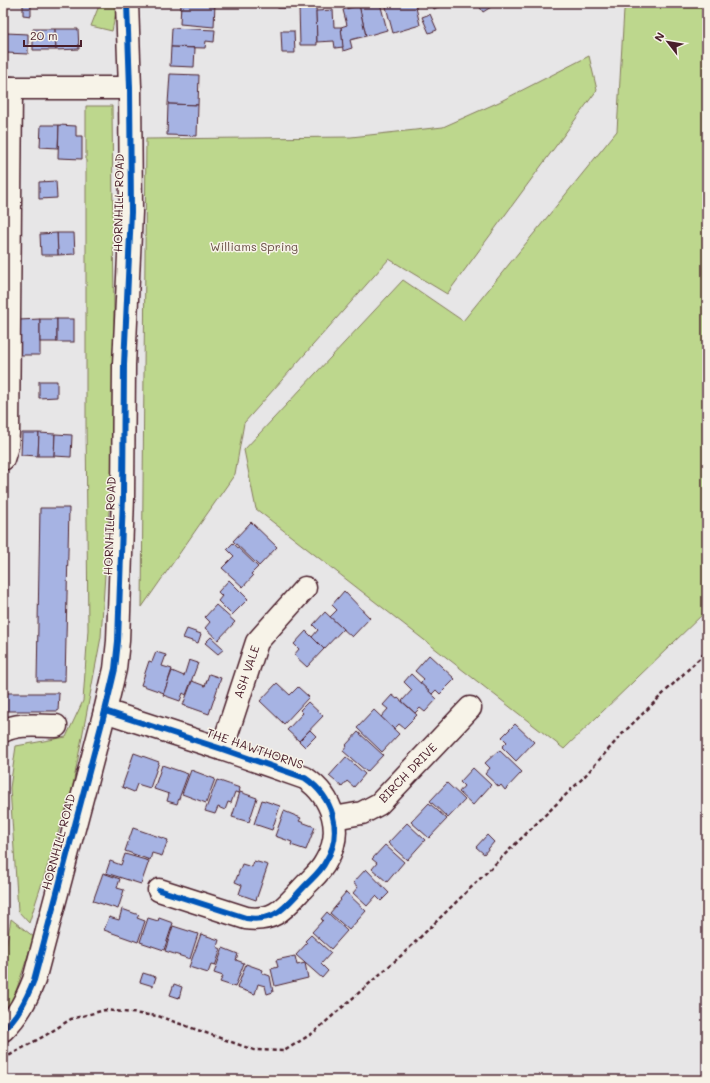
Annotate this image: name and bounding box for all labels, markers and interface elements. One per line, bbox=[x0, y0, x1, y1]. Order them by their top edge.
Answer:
scale bar bbox=[24, 22, 81, 48]
north arrow bbox=[648, 22, 688, 62]
text: 20 m bbox=[30, 27, 58, 43]
text: N bbox=[650, 29, 668, 44]
street label: HORNHILL ROAD bbox=[109, 154, 127, 252]
park label: Williams Spring bbox=[210, 238, 298, 254]
street label: HORNHILL ROAD bbox=[99, 476, 119, 576]
street label: ASH VALE bbox=[230, 643, 263, 700]
street label: THE HAWTHORNS bbox=[205, 724, 306, 772]
street label: BIRCH DRIVE bbox=[375, 739, 440, 806]
street label: HORNHILL ROAD bbox=[38, 792, 79, 891]

